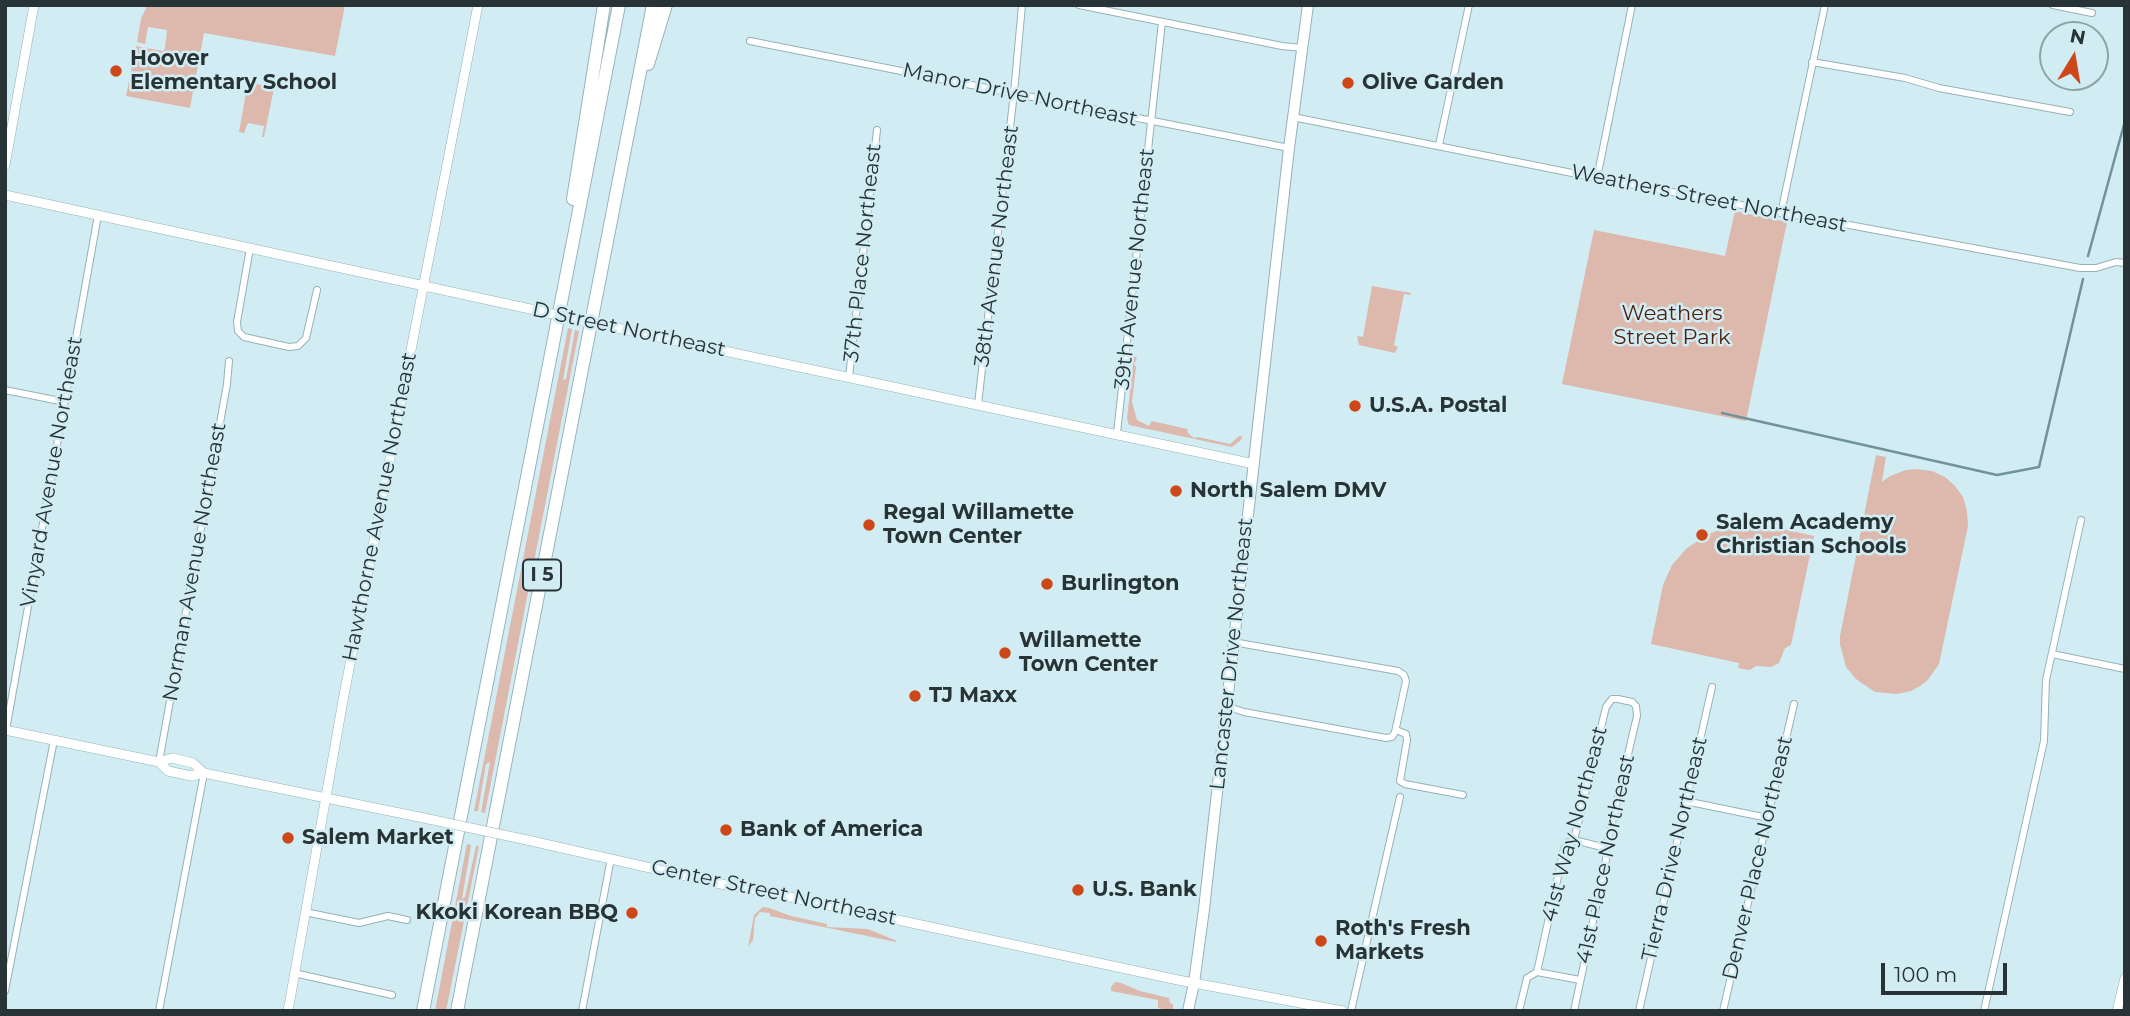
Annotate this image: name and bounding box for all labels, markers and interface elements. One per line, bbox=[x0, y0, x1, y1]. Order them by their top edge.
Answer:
north arrow bbox=[2039, 21, 2109, 91]
text: N bbox=[2068, 24, 2087, 50]
place label: Hoover Elementary School bbox=[130, 46, 337, 96]
street label: Manor Drive Northeast bbox=[900, 58, 1140, 132]
marker: Hoover Elementary School bbox=[108, 63, 124, 79]
place label: Olive Garden bbox=[1362, 70, 1504, 96]
marker: Olive Garden bbox=[1340, 75, 1356, 91]
street label: 38th Avenue Northeast bbox=[970, 124, 1024, 368]
street label: 37th Place Northeast bbox=[839, 142, 887, 364]
street label: 39th Avenue Northeast bbox=[1110, 147, 1160, 391]
street label: Weathers Street Northeast bbox=[1569, 160, 1849, 238]
street label: D Street Northeast bbox=[530, 297, 728, 363]
park label: Weathers Street Park bbox=[1614, 301, 1730, 351]
street label: Vinyard Avenue Northeast bbox=[16, 334, 88, 610]
street label: Hawthorne Avenue Northeast bbox=[338, 350, 422, 664]
place label: U.S.A. Postal bbox=[1369, 393, 1507, 419]
marker: U.S.A. Postal bbox=[1347, 398, 1363, 414]
street label: Norman Avenue Northeast bbox=[158, 421, 232, 703]
place label: North Salem DMV bbox=[1190, 478, 1386, 504]
marker: North Salem DMV bbox=[1168, 483, 1184, 499]
place label: Regal Willamette Town Center bbox=[883, 500, 1074, 550]
place label: Salem Academy Christian Schools bbox=[1716, 510, 1906, 560]
street label: Lancaster Drive Northeast bbox=[1205, 516, 1259, 792]
marker: Regal Willamette Town Center bbox=[861, 517, 877, 533]
marker: Salem Academy Christian Schools bbox=[1694, 527, 1710, 543]
road number: I 5 bbox=[523, 560, 561, 590]
place label: Burlington bbox=[1061, 571, 1179, 597]
marker: Burlington bbox=[1039, 576, 1055, 592]
place label: Willamette Town Center bbox=[1019, 628, 1158, 678]
marker: Willamette Town Center bbox=[997, 645, 1013, 661]
place label: TJ Maxx bbox=[929, 683, 1017, 709]
marker: TJ Maxx bbox=[907, 688, 923, 704]
street label: 41st Way Northeast bbox=[1537, 723, 1613, 925]
street label: Denver Place Northeast bbox=[1718, 733, 1798, 983]
street label: Tierra Drive Northeast bbox=[1637, 734, 1713, 964]
street label: 41st Place Northeast bbox=[1571, 752, 1641, 966]
place label: Bank of America bbox=[740, 817, 923, 843]
marker: Bank of America bbox=[718, 822, 734, 838]
place label: Salem Market bbox=[302, 825, 454, 851]
marker: Salem Market bbox=[280, 830, 296, 846]
street label: Center Street Northeast bbox=[649, 855, 899, 931]
place label: U.S. Bank bbox=[1092, 877, 1197, 903]
marker: U.S. Bank bbox=[1070, 882, 1086, 898]
place label: Kkoki Korean BBQ bbox=[416, 900, 618, 926]
marker: Kkoki Korean BBQ bbox=[624, 905, 640, 921]
place label: Roth's Fresh Markets bbox=[1335, 916, 1471, 966]
marker: Roth's Fresh Markets bbox=[1313, 933, 1329, 949]
scale bar bbox=[1885, 950, 2011, 994]
text: 100 m bbox=[1894, 962, 1957, 987]

